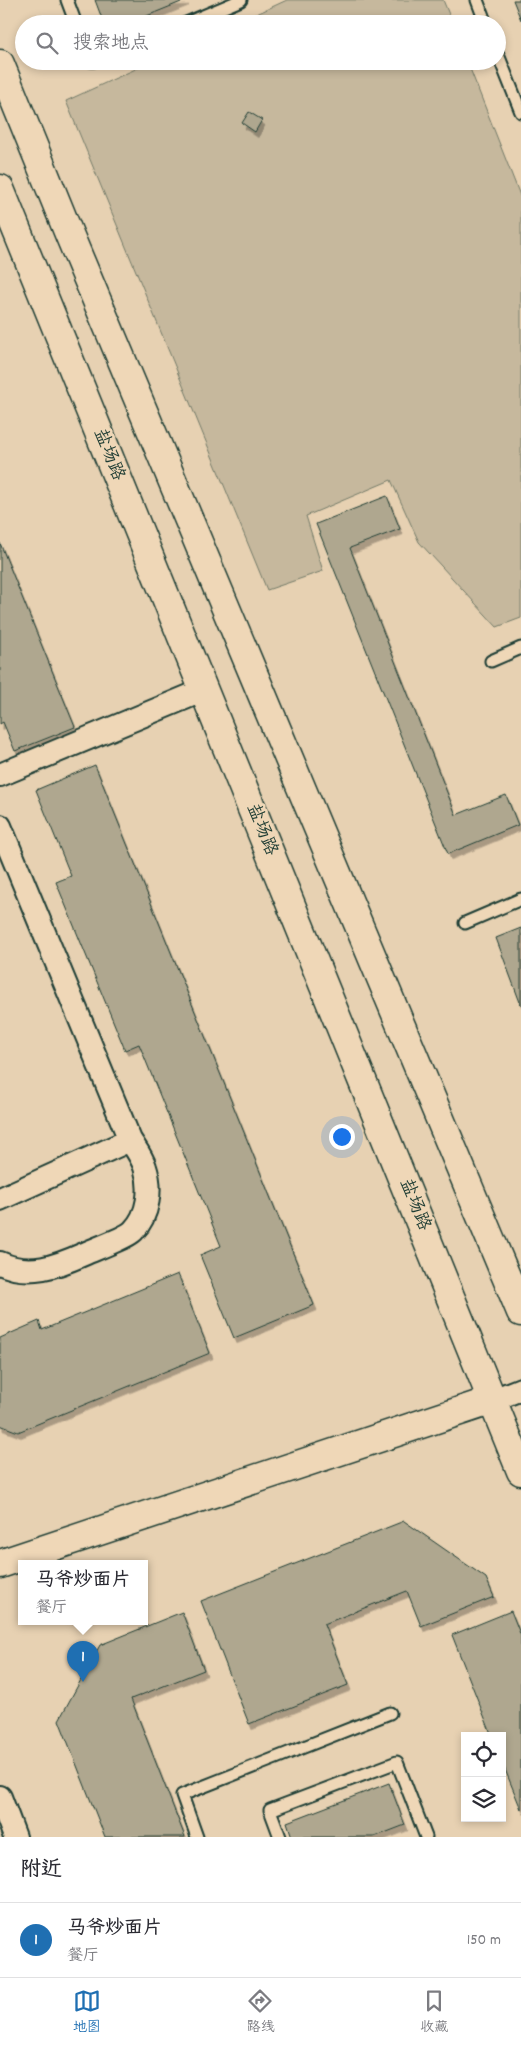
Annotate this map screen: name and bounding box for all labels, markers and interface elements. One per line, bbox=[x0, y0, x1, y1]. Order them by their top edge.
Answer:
search box bbox=[15, 15, 506, 70]
icon: search bbox=[33, 29, 61, 57]
text: 搜索地点 bbox=[73, 31, 149, 58]
street label: 盐场路 bbox=[86, 425, 130, 485]
street label: 盐场路 bbox=[239, 800, 283, 860]
your location bbox=[329, 1124, 355, 1150]
street label: 盐场路 bbox=[392, 1175, 436, 1235]
popup bbox=[18, 1560, 148, 1625]
text: 马爷炒面片 bbox=[35, 1568, 131, 1595]
text: 餐厅 bbox=[35, 1597, 68, 1620]
pin: 1 bbox=[67, 1641, 99, 1682]
map controls bbox=[461, 1732, 506, 1822]
button: locate bbox=[461, 1732, 506, 1777]
button: layers bbox=[461, 1777, 506, 1822]
text: 附近 bbox=[20, 1856, 62, 1886]
text: 马爷炒面片 bbox=[67, 1916, 162, 1943]
text: 1 bbox=[34, 1929, 38, 1952]
text: 150 m bbox=[467, 1929, 501, 1952]
text: 餐厅 bbox=[67, 1945, 99, 1968]
tab: 地图 bbox=[73, 1987, 101, 2038]
tab: 路线 bbox=[246, 1987, 274, 2038]
tab: 收藏 bbox=[420, 1987, 448, 2038]

